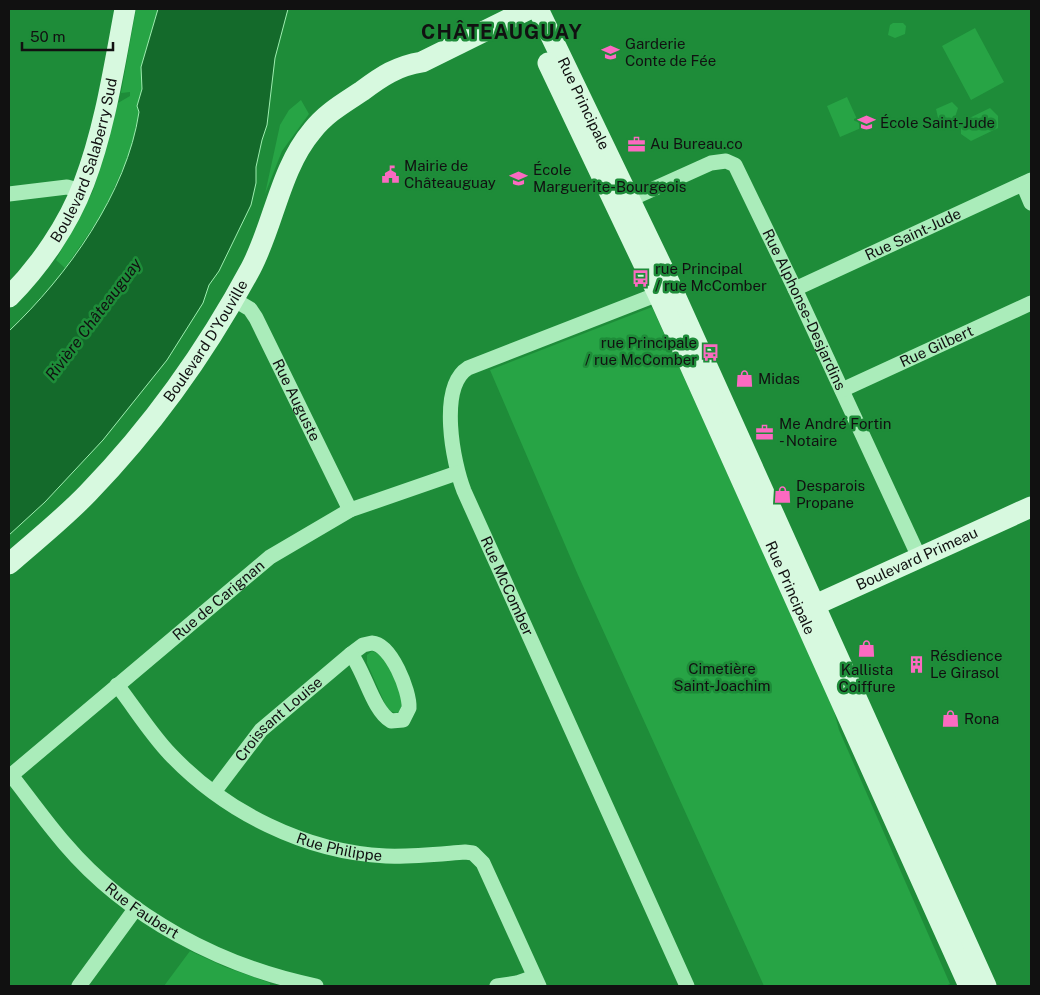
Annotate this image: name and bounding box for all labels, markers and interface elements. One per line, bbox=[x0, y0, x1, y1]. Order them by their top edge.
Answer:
scale bar bbox=[22, 20, 114, 52]
district label: CHÂTEAUGUAY bbox=[421, 20, 583, 44]
text: 50 m bbox=[30, 28, 65, 45]
place label: Garderie Conte de Fée bbox=[625, 35, 716, 69]
school or university icon: Garderie Conte de Fée bbox=[601, 43, 621, 63]
street label: Rue Principale bbox=[555, 54, 613, 152]
street label: Boulevard Salaberry Sud bbox=[47, 77, 120, 245]
school or university icon: École Saint-Jude bbox=[856, 113, 876, 133]
place label: École Saint-Jude bbox=[880, 114, 995, 131]
office icon: Au Bureau.co bbox=[626, 134, 646, 154]
place label: Au Bureau.co bbox=[650, 135, 743, 152]
place label: Mairie de Châteauguay bbox=[404, 157, 496, 191]
place label: École Marguerite-Bourgeois bbox=[533, 161, 686, 195]
public building icon: Mairie de Châteauguay bbox=[380, 165, 400, 185]
school or university icon: École Marguerite-Bourgeois bbox=[509, 169, 529, 189]
street label: Rue Saint-Jude bbox=[862, 205, 964, 264]
street label: Rue Alphonse-Desjardins bbox=[759, 226, 850, 393]
water label: Rivière Châteauguay bbox=[41, 254, 146, 384]
place label: rue Principal / rue McComber bbox=[655, 260, 767, 294]
bus stop icon: rue Principal / rue McComber bbox=[631, 268, 651, 288]
street label: Boulevard D'Youville bbox=[160, 277, 251, 405]
street label: Rue Gilbert bbox=[897, 322, 976, 370]
place label: rue Principale / rue McComber bbox=[585, 334, 697, 368]
bus stop icon: rue Principale / rue McComber bbox=[701, 342, 721, 362]
street label: Rue Auguste bbox=[269, 356, 324, 444]
shop icon: Midas bbox=[734, 369, 754, 389]
place label: Midas bbox=[758, 370, 800, 387]
place label: Me André Fortin - Notaire bbox=[779, 415, 891, 449]
office icon: Me André Fortin - Notaire bbox=[755, 423, 775, 443]
place label: Desparois Propane bbox=[796, 477, 865, 511]
shop icon: Desparois Propane bbox=[772, 485, 792, 505]
street label: Boulevard Primeau bbox=[853, 523, 980, 593]
street label: Rue McComber bbox=[478, 534, 537, 638]
street label: Rue Principale bbox=[762, 538, 819, 637]
street label: Rue de Carignan bbox=[169, 557, 267, 643]
shop icon: Kallista Coiffure bbox=[857, 639, 877, 659]
place label: Résdience Le Girasol bbox=[930, 647, 1002, 681]
building icon: Résdience Le Girasol bbox=[906, 655, 926, 675]
park label: Cimetière Saint-Joachim bbox=[673, 660, 771, 694]
place label: Kallista Coiffure bbox=[838, 661, 896, 695]
street label: Croissant Louise bbox=[231, 673, 326, 765]
shop icon: Rona bbox=[940, 709, 960, 729]
place label: Rona bbox=[964, 710, 999, 727]
street label: Rue Philippe bbox=[294, 829, 383, 864]
street label: Rue Faubert bbox=[102, 879, 182, 942]

